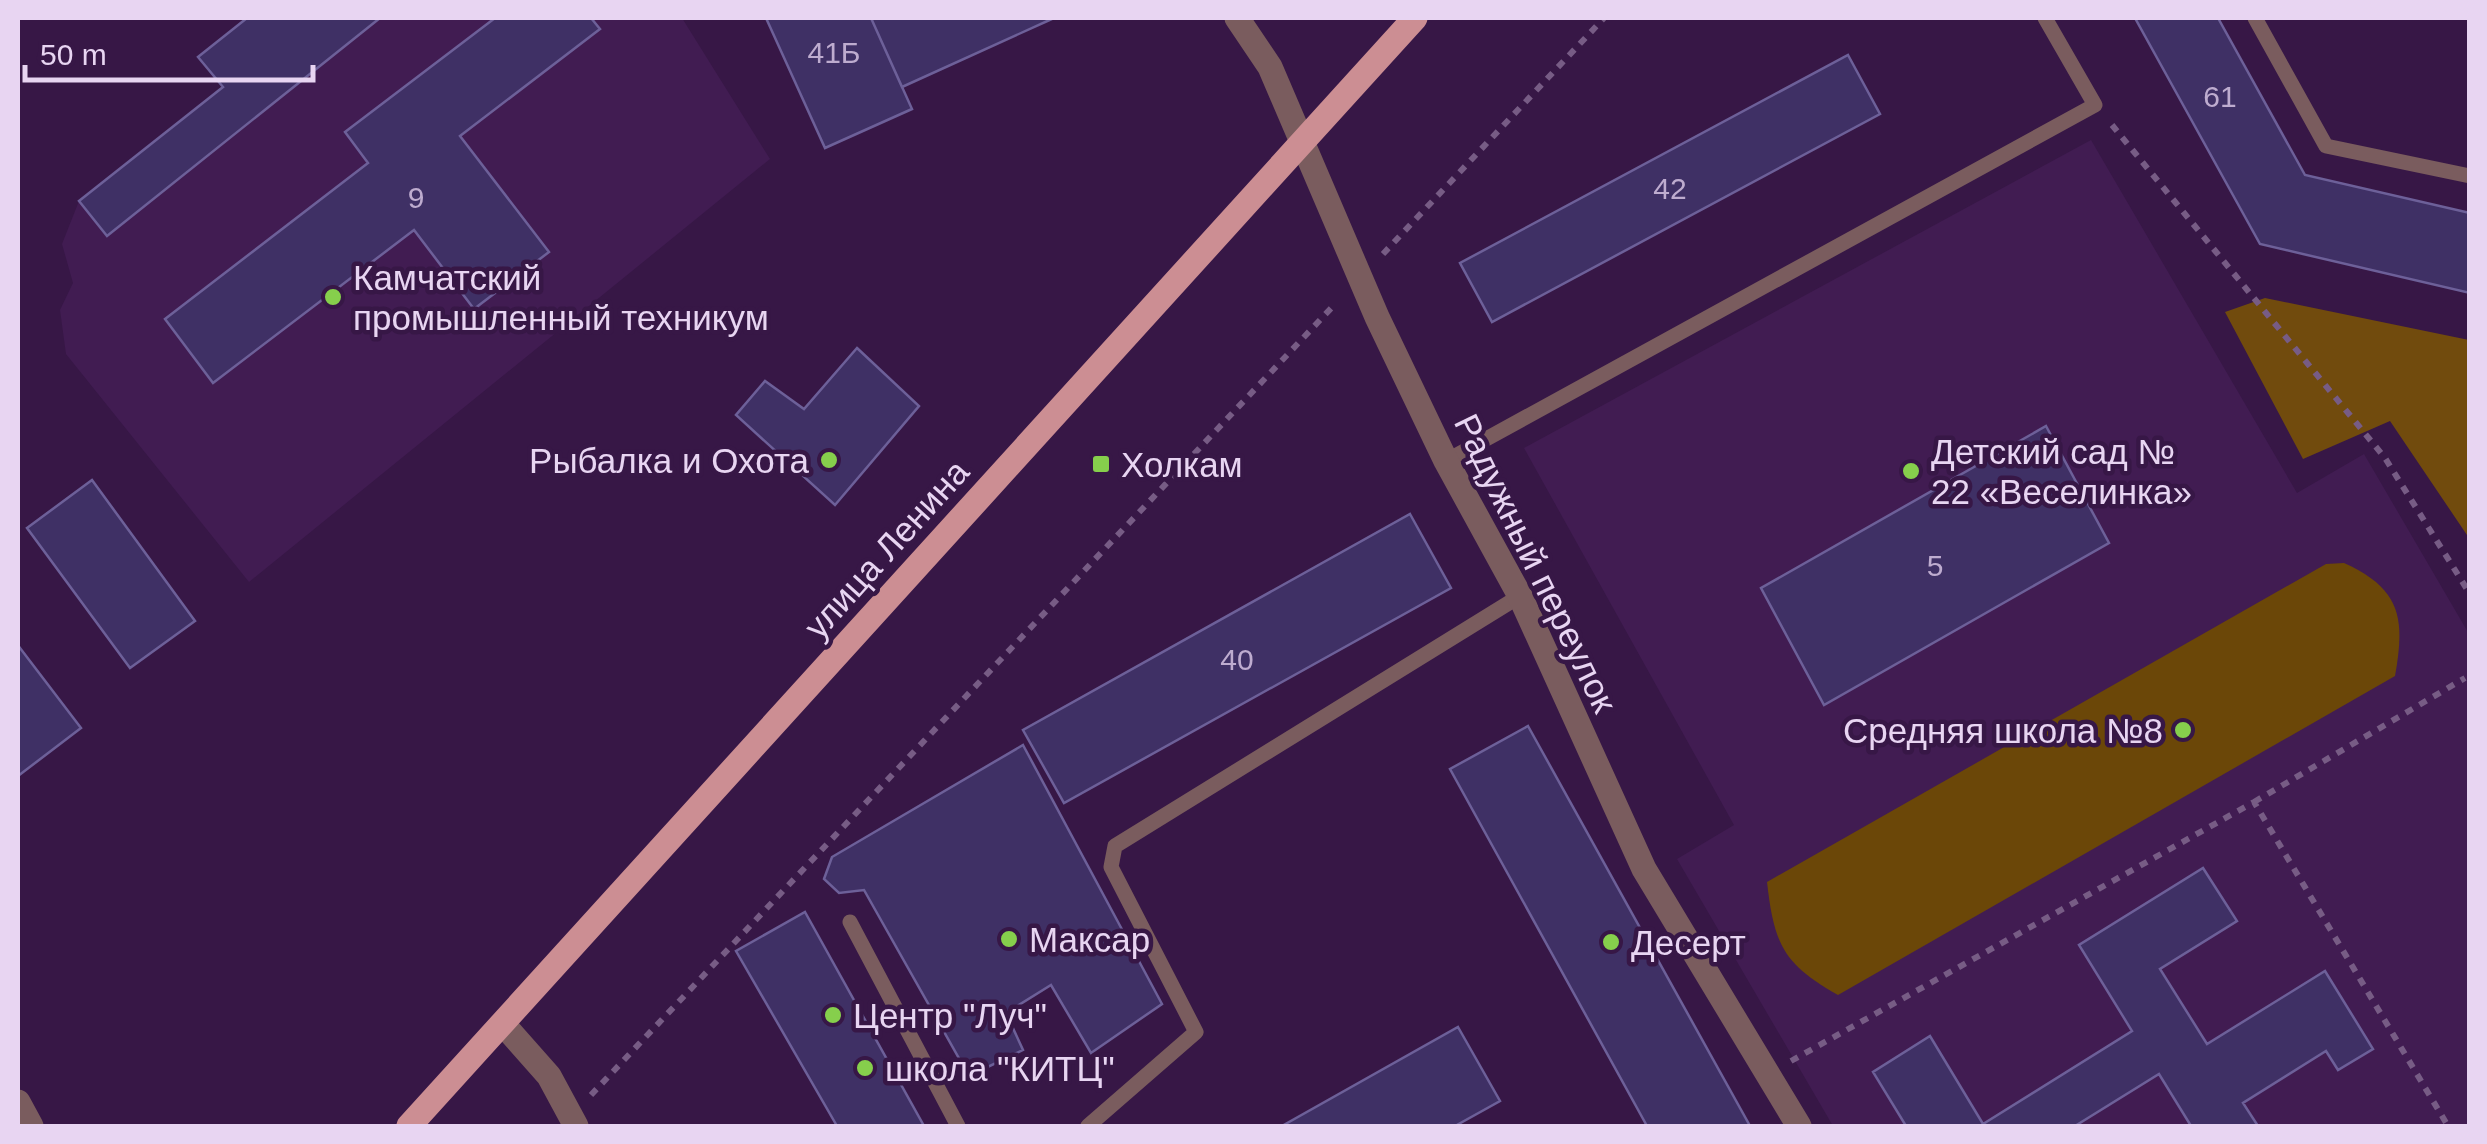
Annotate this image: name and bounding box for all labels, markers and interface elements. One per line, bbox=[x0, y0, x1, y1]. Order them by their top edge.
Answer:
scale bar bbox=[25, 20, 312, 82]
house number: 41Б bbox=[807, 36, 861, 69]
text: 50 m bbox=[40, 38, 107, 71]
house number: 61 bbox=[2203, 80, 2237, 113]
house number: 42 bbox=[1653, 172, 1687, 205]
house number: 9 bbox=[408, 181, 424, 214]
place label: Камчатский промышленный техникум bbox=[353, 258, 769, 337]
marker: Камчатский промышленный техникум bbox=[322, 286, 344, 308]
street label: Радужный переулок bbox=[1447, 408, 1625, 719]
place label: Детский сад № 22 «Веселинка» bbox=[1931, 432, 2192, 511]
place label: Рыбалка и Охота bbox=[529, 441, 810, 480]
place label: Холкам bbox=[1121, 445, 1243, 484]
marker: Рыбалка и Охота bbox=[818, 449, 840, 471]
street label: улица Ленина bbox=[796, 452, 976, 646]
marker: Холкам bbox=[1090, 453, 1112, 475]
marker: Детский сад № 22 «Веселинка» bbox=[1900, 460, 1922, 482]
house number: 5 bbox=[1927, 549, 1943, 582]
house number: 40 bbox=[1220, 643, 1254, 676]
place label: Средняя школа №8 bbox=[1843, 711, 2163, 750]
marker: Средняя школа №8 bbox=[2172, 719, 2194, 741]
place label: Максар bbox=[1029, 920, 1150, 959]
place label: Десерт bbox=[1631, 923, 1746, 962]
marker: Максар bbox=[998, 928, 1020, 950]
marker: Десерт bbox=[1600, 931, 1622, 953]
place label: Центр "Луч" bbox=[853, 996, 1047, 1035]
marker: Центр "Луч" bbox=[822, 1004, 844, 1026]
place label: школа "КИТЦ" bbox=[885, 1049, 1115, 1088]
marker: школа "КИТЦ" bbox=[854, 1057, 876, 1079]

